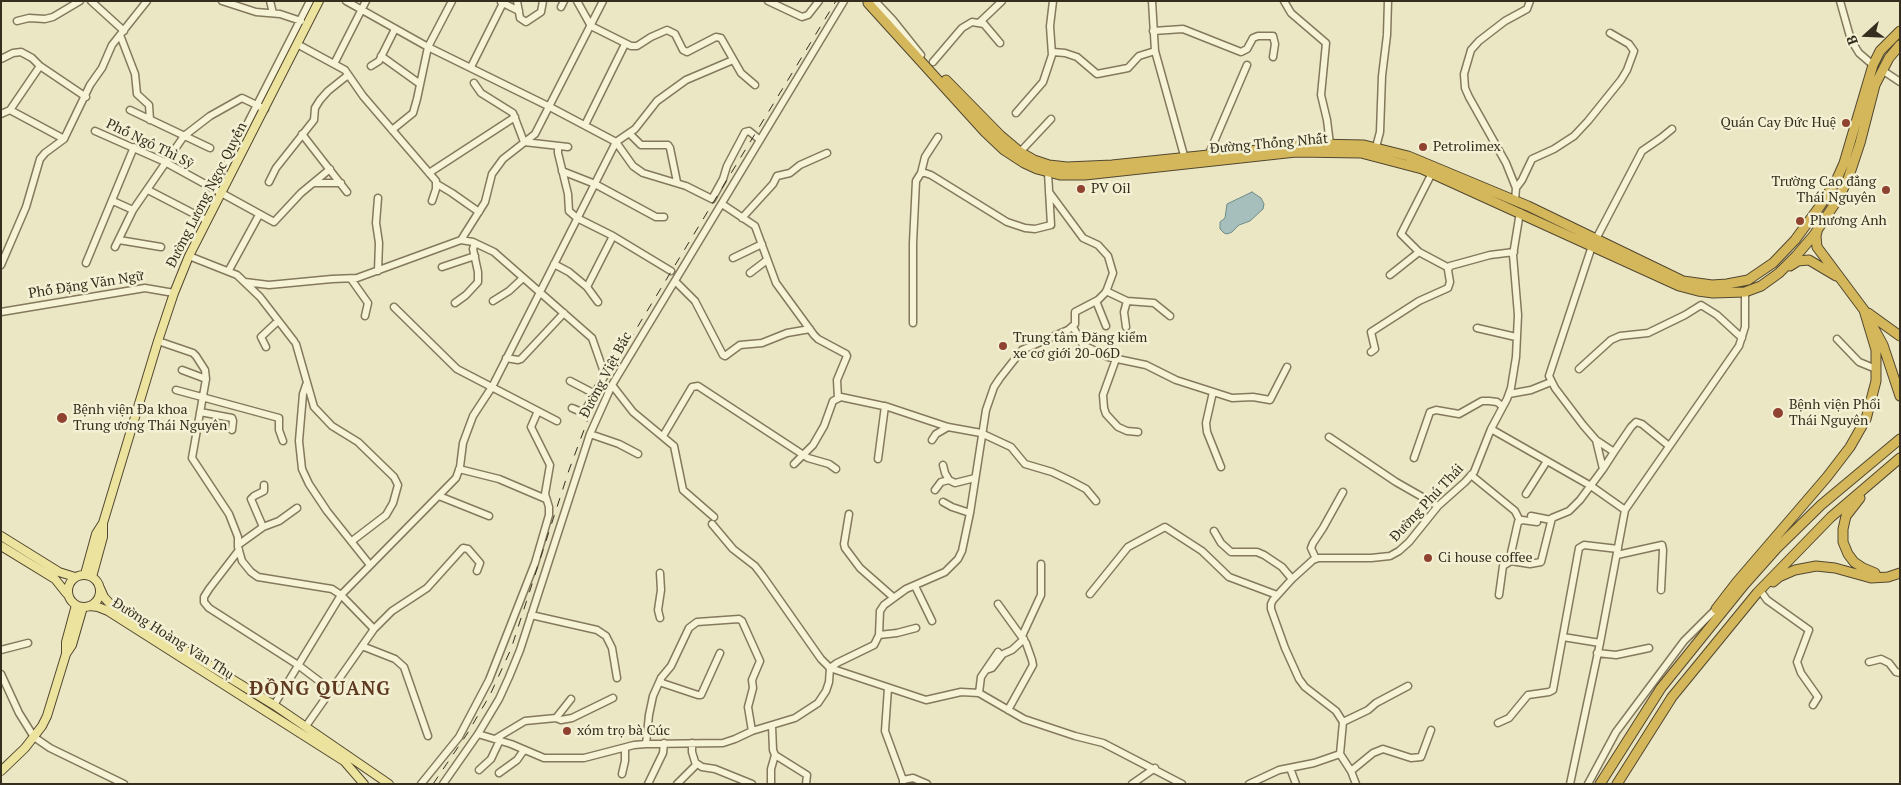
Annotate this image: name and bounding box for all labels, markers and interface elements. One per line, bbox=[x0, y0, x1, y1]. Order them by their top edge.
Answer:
north arrow bbox=[1841, 10, 1891, 60]
text: B bbox=[1841, 33, 1862, 48]
place label: Quán Cay Đức Huệ bbox=[1720, 115, 1836, 131]
street label: Phố Ngô Thì Sỹ bbox=[103, 116, 197, 172]
marker: Quán Cay Đức Huệ bbox=[1840, 117, 1852, 129]
street label: Đường Lương Ngọc Quyến bbox=[163, 120, 251, 270]
street label: Đường Thống Nhất bbox=[1209, 130, 1329, 158]
place label: Petrolimex bbox=[1433, 139, 1501, 155]
marker: Petrolimex bbox=[1417, 141, 1429, 153]
place label: Trường Cao đẳng Thái Nguyên bbox=[1771, 174, 1876, 206]
place label: PV Oil bbox=[1091, 181, 1131, 197]
marker: PV Oil bbox=[1075, 183, 1087, 195]
marker: Trường Cao đẳng Thái Nguyên bbox=[1880, 184, 1892, 196]
place label: Phương Anh bbox=[1810, 213, 1887, 229]
marker: Phương Anh bbox=[1794, 215, 1806, 227]
street label: Phố Đặng Văn Ngữ bbox=[27, 268, 145, 302]
street label: Đường Việt Bắc bbox=[576, 329, 636, 421]
place label: Trung tâm Đăng kiểm xe cơ giới 20-06D bbox=[1013, 330, 1147, 362]
marker: Trung tâm Đăng kiểm xe cơ giới 20-06D bbox=[997, 340, 1009, 352]
place label: Bệnh viện Phổi Thái Nguyên bbox=[1789, 397, 1881, 430]
place label: Bệnh viện Đa khoa Trung ương Thái Nguyên bbox=[73, 402, 227, 434]
marker: Bệnh viện Phổi Thái Nguyên bbox=[1771, 406, 1785, 420]
marker: Bệnh viện Đa khoa Trung ương Thái Nguyên bbox=[55, 411, 69, 425]
street label: Đường Phú Thái bbox=[1387, 461, 1467, 545]
place label: Ci house coffee bbox=[1438, 550, 1533, 566]
marker: Ci house coffee bbox=[1422, 552, 1434, 564]
street label: Đường Hoàng Văn Thụ bbox=[109, 595, 237, 683]
district label: ĐỒNG QUANG bbox=[248, 679, 392, 701]
place label: xóm trọ bà Cúc bbox=[577, 723, 670, 739]
marker: xóm trọ bà Cúc bbox=[561, 725, 573, 737]

